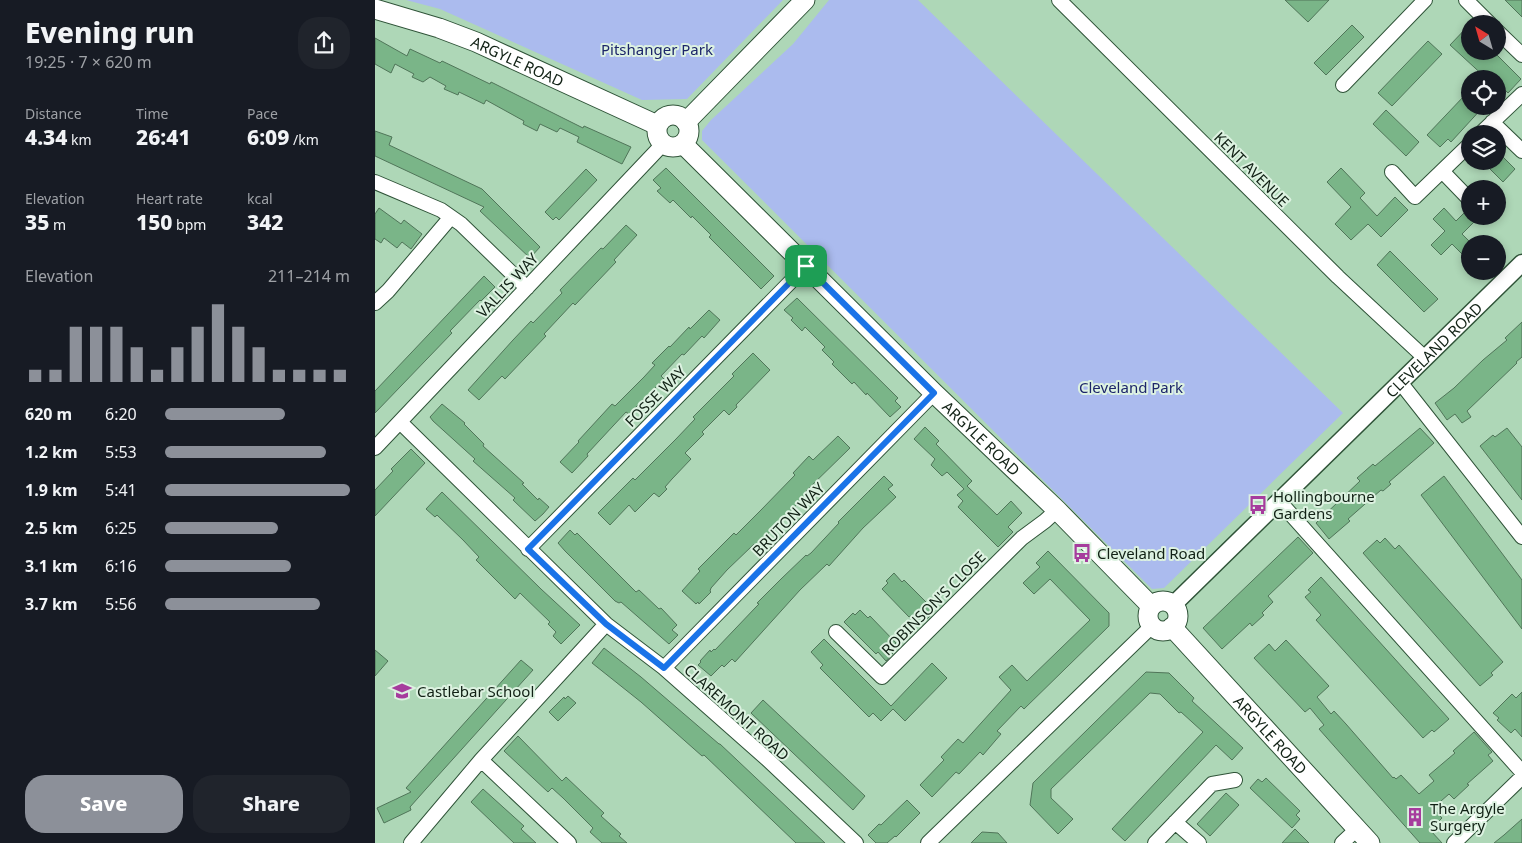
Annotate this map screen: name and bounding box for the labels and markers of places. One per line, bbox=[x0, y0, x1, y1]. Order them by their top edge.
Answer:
pin bbox=[785, 245, 827, 287]
place label: Hollingbourne Gardens bbox=[1273, 486, 1375, 523]
bus stop icon: Hollingbourne Gardens bbox=[1247, 494, 1269, 516]
bus stop icon: Cleveland Road bbox=[1071, 542, 1093, 564]
place label: Cleveland Road bbox=[1097, 543, 1205, 563]
school or university icon: Castlebar School bbox=[391, 680, 413, 702]
place label: Castlebar School bbox=[417, 681, 534, 701]
place label: The Argyle Surgery bbox=[1430, 798, 1505, 835]
building icon: The Argyle Surgery bbox=[1404, 806, 1426, 828]

